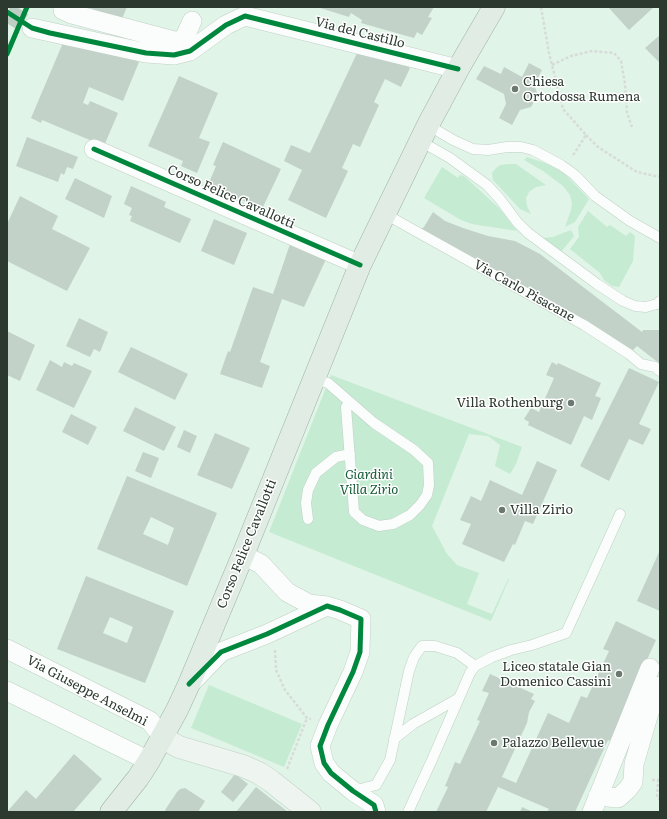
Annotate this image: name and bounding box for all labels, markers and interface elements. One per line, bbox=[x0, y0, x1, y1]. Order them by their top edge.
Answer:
street label: Via del Castillo bbox=[313, 14, 407, 52]
place label: Chiesa Ortodossa Rumena bbox=[523, 74, 640, 105]
marker: Chiesa Ortodossa Rumena bbox=[510, 84, 520, 94]
street label: Corso Felice Cavallotti bbox=[165, 162, 297, 232]
street label: Via Carlo Pisacane bbox=[471, 257, 577, 325]
place label: Villa Rothenburg bbox=[456, 395, 563, 411]
marker: Villa Rothenburg bbox=[566, 398, 576, 408]
park label: Giardini Villa Zirio bbox=[340, 467, 398, 498]
street label: Corso Felice Cavallotti bbox=[214, 477, 280, 611]
place label: Villa Zirio bbox=[510, 502, 573, 518]
marker: Villa Zirio bbox=[497, 505, 507, 515]
street label: Via Giuseppe Anselmi bbox=[24, 652, 150, 730]
place label: Liceo statale Gian Domenico Cassini bbox=[500, 659, 611, 690]
marker: Liceo statale Gian Domenico Cassini bbox=[614, 669, 624, 679]
place label: Palazzo Bellevue bbox=[502, 735, 604, 751]
marker: Palazzo Bellevue bbox=[489, 738, 499, 748]

